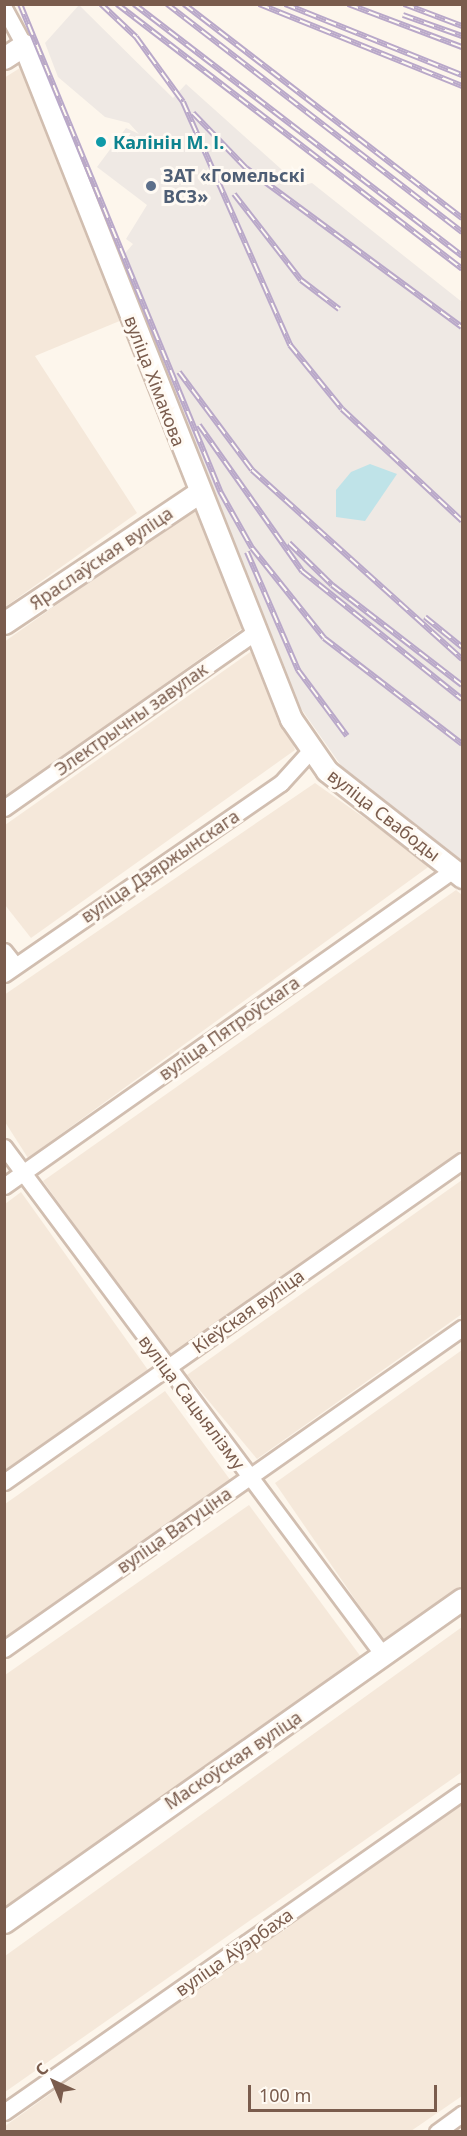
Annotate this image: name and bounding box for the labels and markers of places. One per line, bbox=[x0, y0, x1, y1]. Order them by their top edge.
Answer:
place label: Калінін М. І. bbox=[113, 131, 224, 153]
marker: Калінін М. І. bbox=[94, 135, 108, 149]
place label: ЗАТ «Гомельскі ВСЗ» bbox=[163, 165, 305, 207]
marker: ЗАТ «Гомельскі ВСЗ» bbox=[144, 179, 158, 193]

